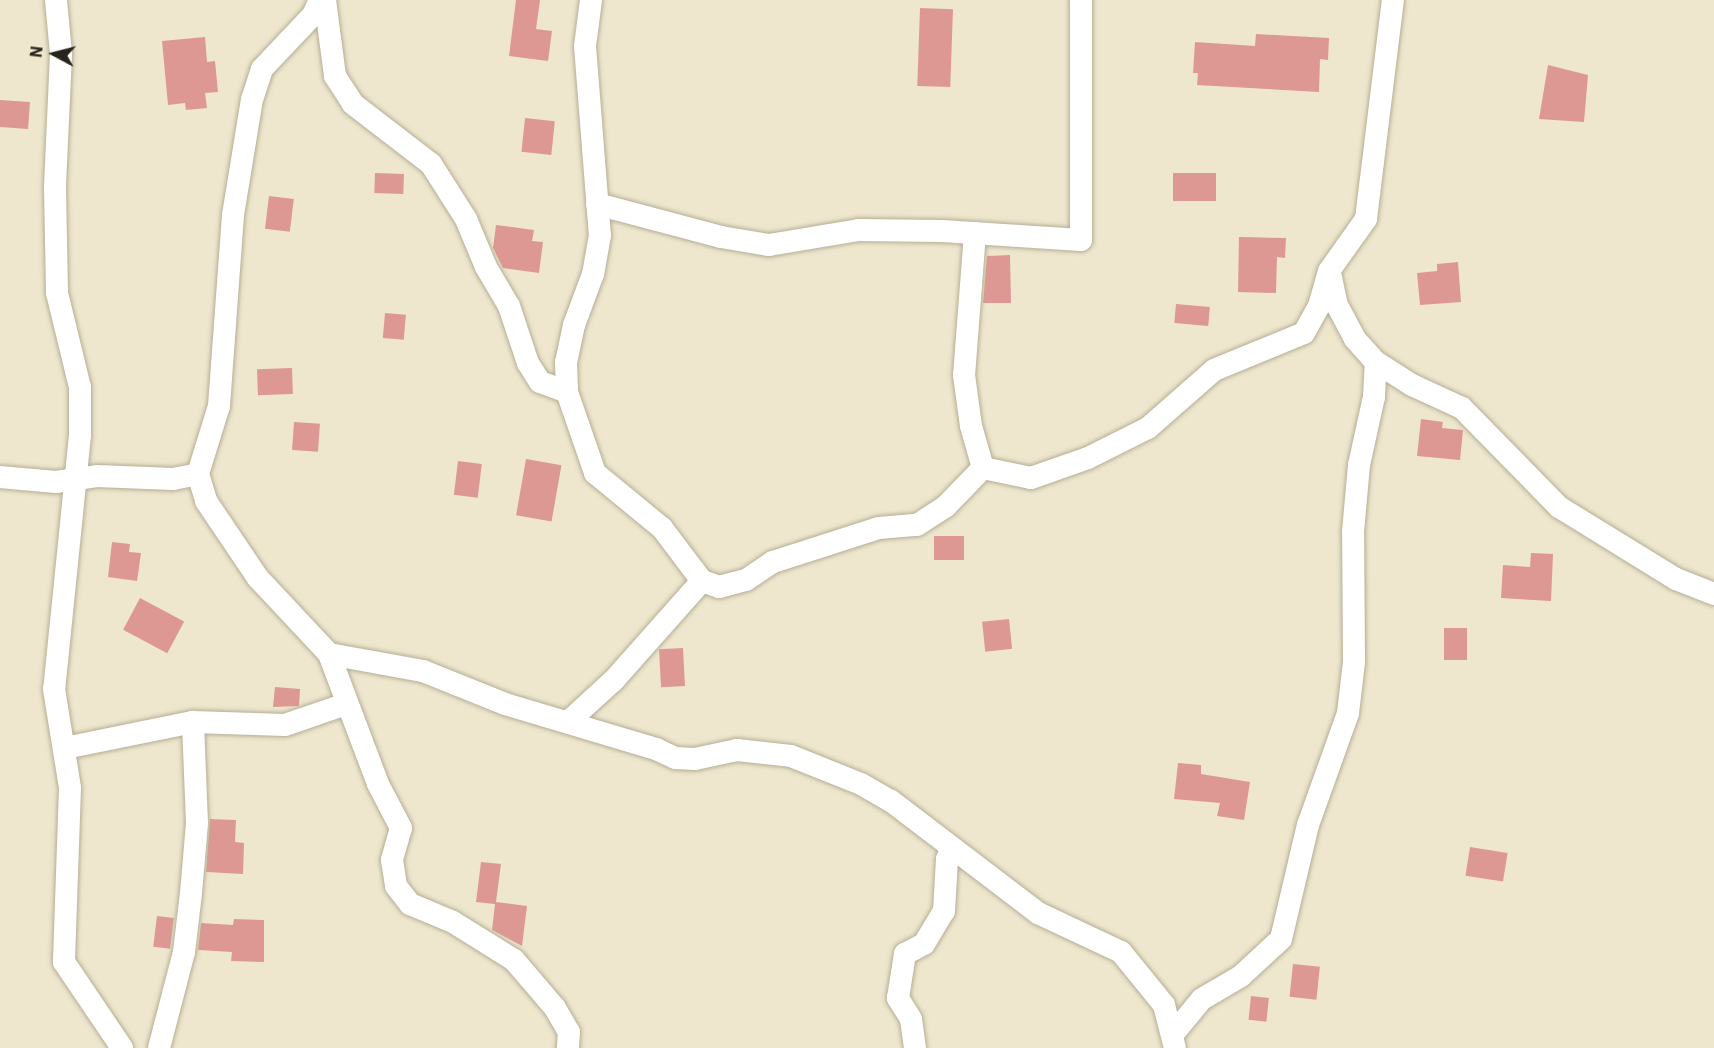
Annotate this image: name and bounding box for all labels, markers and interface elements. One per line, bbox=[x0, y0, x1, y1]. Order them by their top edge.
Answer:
north arrow bbox=[24, 24, 84, 84]
text: N bbox=[26, 45, 47, 59]

